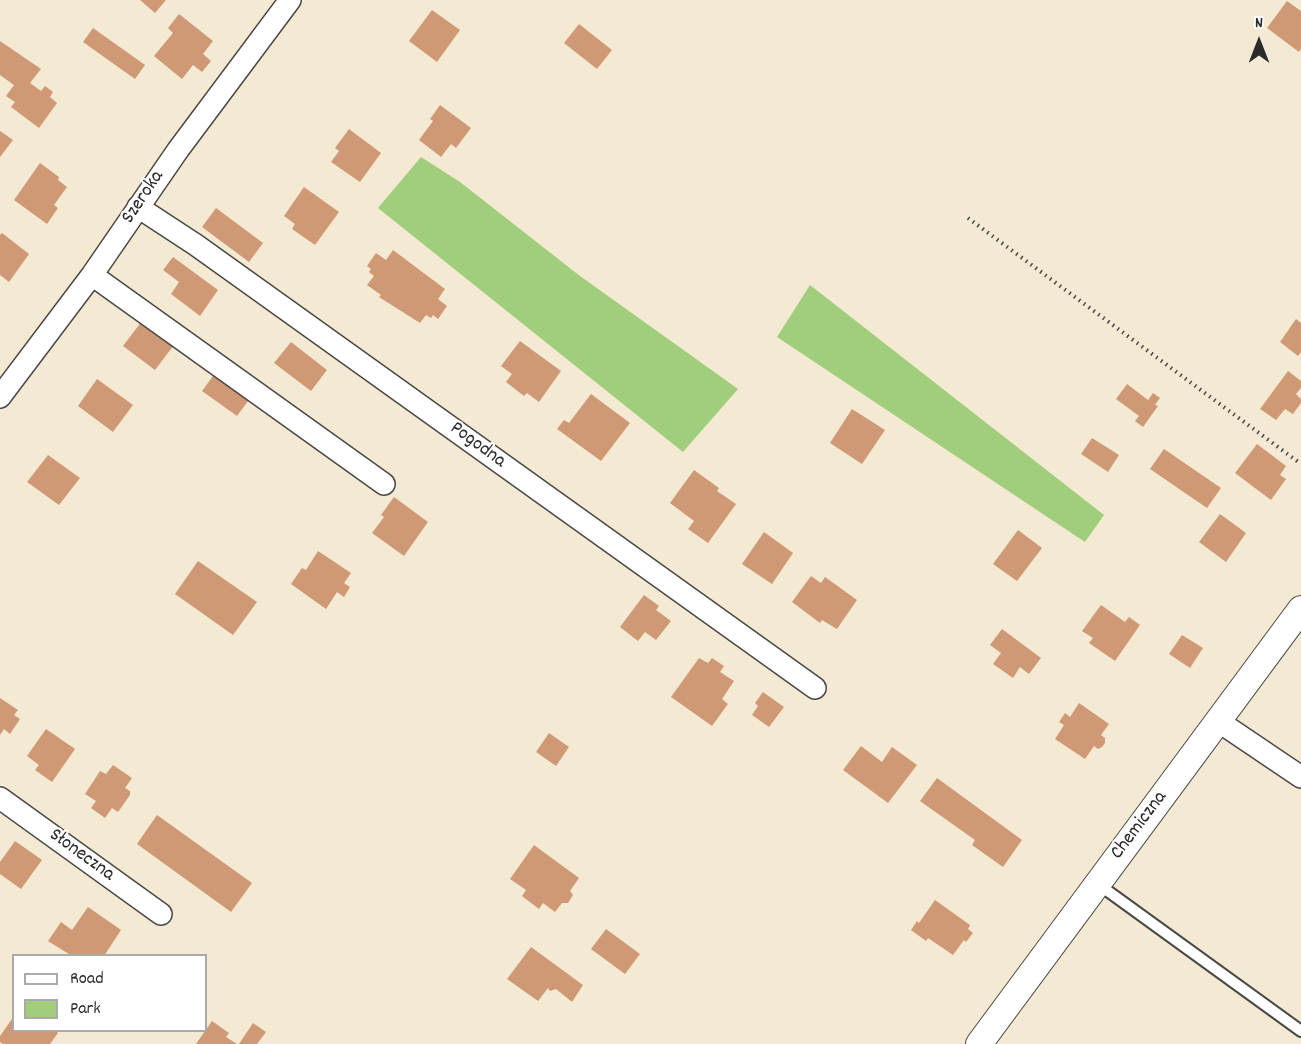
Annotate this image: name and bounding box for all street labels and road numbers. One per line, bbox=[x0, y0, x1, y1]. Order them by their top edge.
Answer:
street label: Szeroka bbox=[118, 167, 170, 229]
street label: Pogodna bbox=[444, 418, 510, 474]
street label: Chemiczna bbox=[1106, 787, 1174, 865]
street label: Słoneczna bbox=[44, 824, 118, 888]

